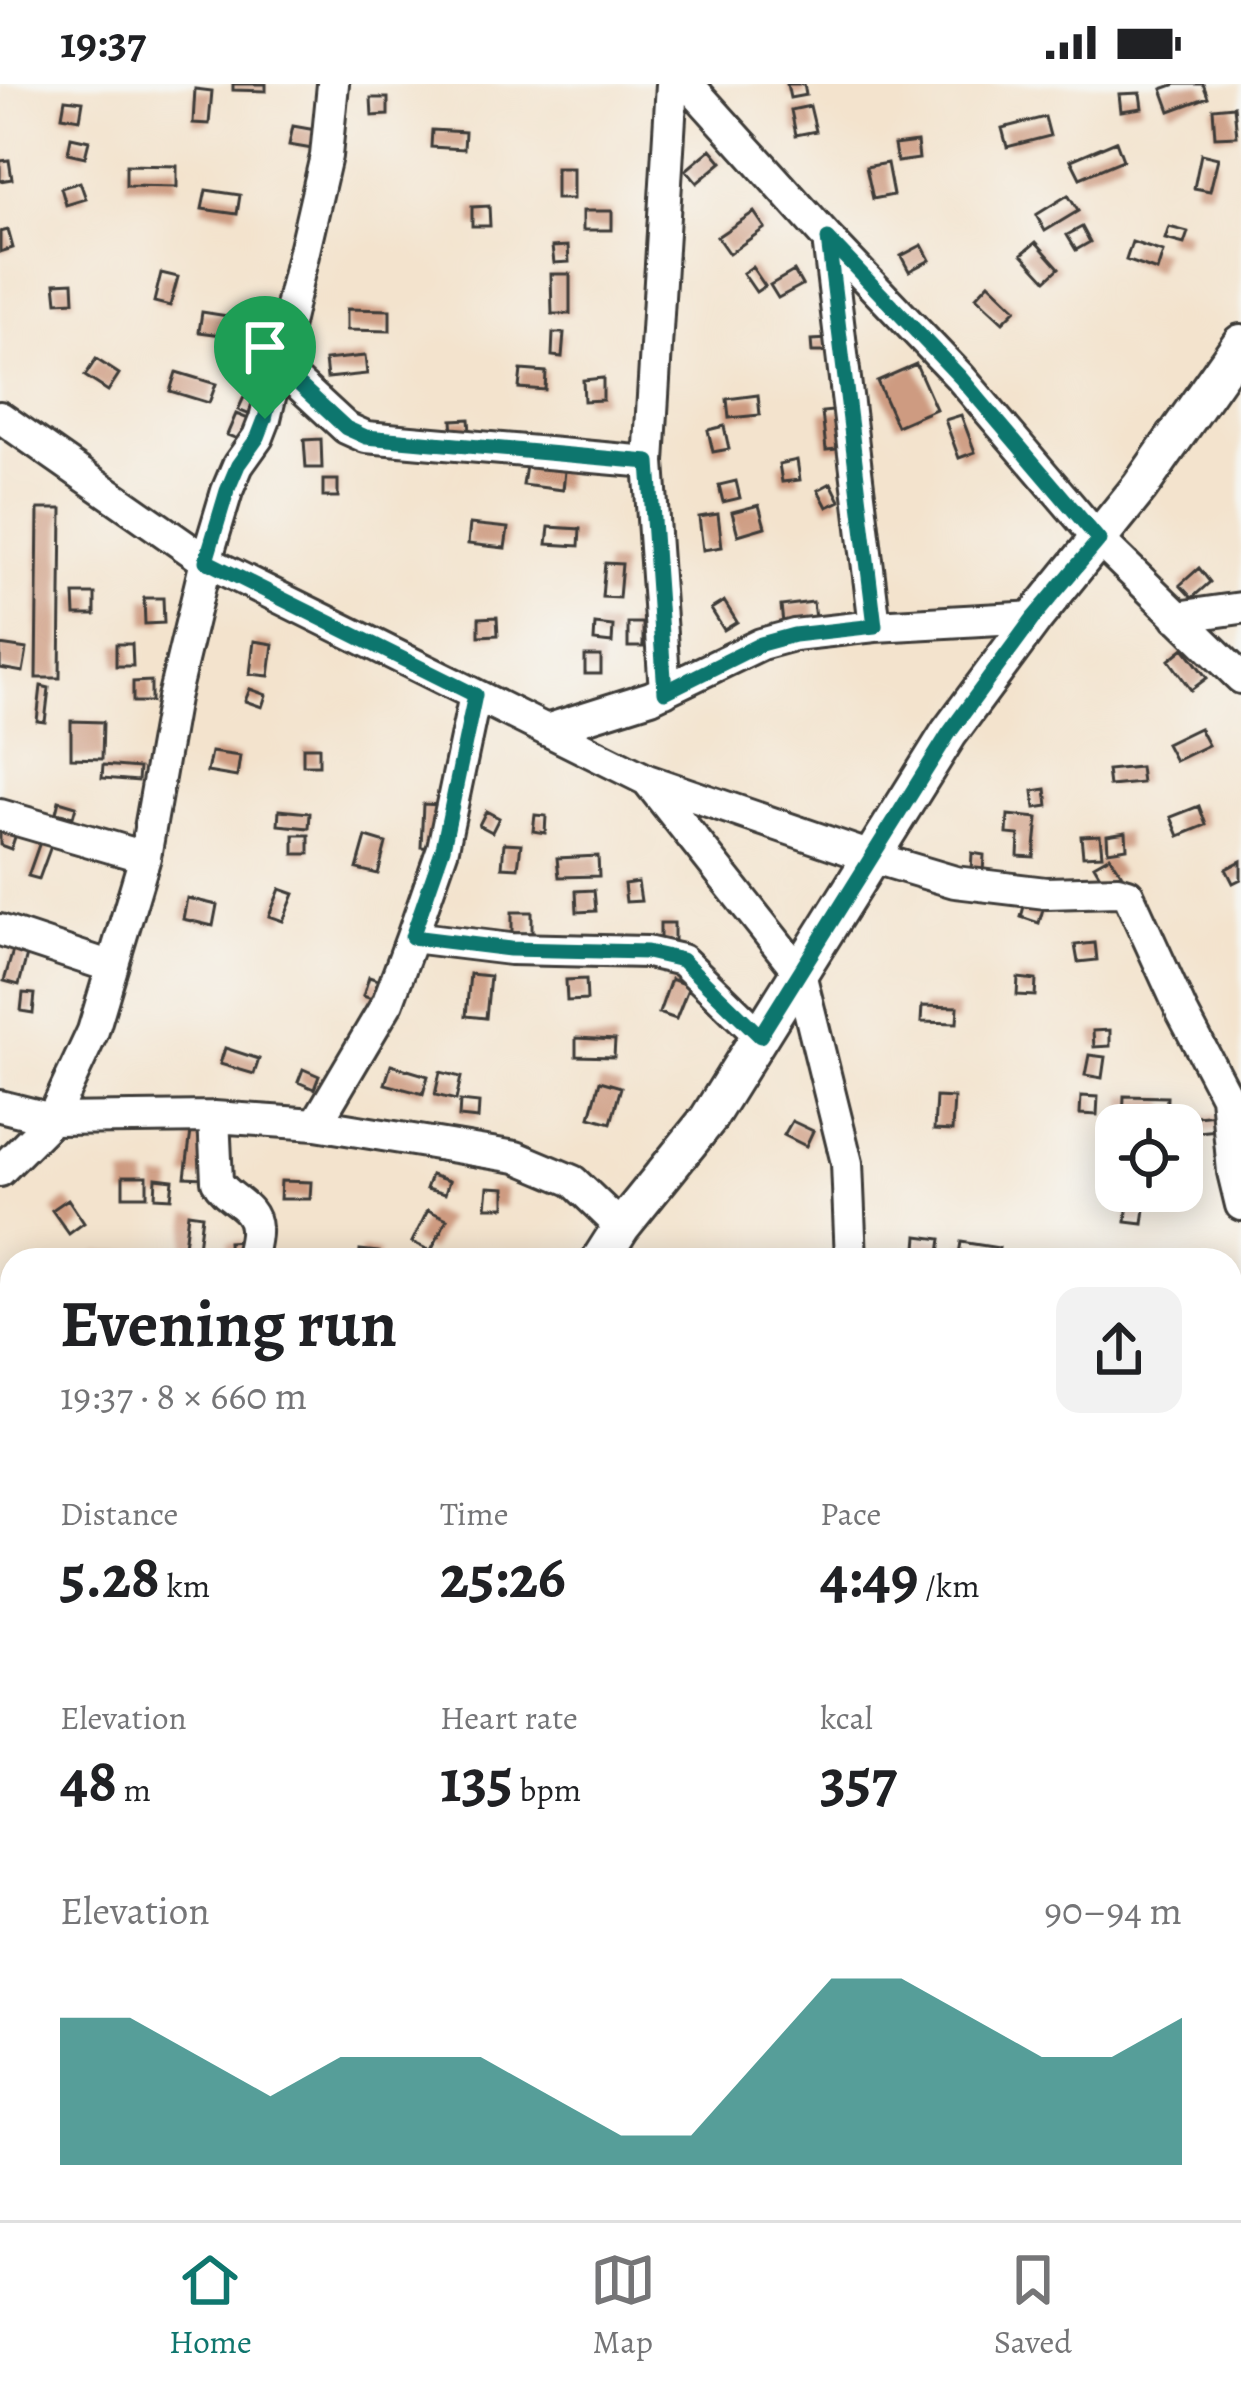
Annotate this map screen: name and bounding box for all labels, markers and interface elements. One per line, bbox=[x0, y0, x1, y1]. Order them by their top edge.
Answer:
text: 19:37 bbox=[60, 11, 146, 73]
pin bbox=[214, 296, 316, 419]
icon: arrive bbox=[232, 314, 298, 380]
map controls bbox=[1095, 1104, 1203, 1212]
button: locate bbox=[1095, 1104, 1203, 1212]
text: Evening run bbox=[60, 1279, 397, 1369]
button: share bbox=[1056, 1287, 1182, 1413]
text: 19:37 · 8 × 660 m bbox=[60, 1369, 307, 1422]
text: Distance bbox=[60, 1491, 178, 1536]
text: Time bbox=[440, 1491, 509, 1536]
text: Pace bbox=[820, 1491, 881, 1536]
text: 5.28 bbox=[60, 1536, 160, 1618]
text: 25:26 bbox=[440, 1536, 566, 1618]
text: 4:49 bbox=[820, 1536, 918, 1618]
text: km bbox=[160, 1563, 210, 1608]
text: /km bbox=[918, 1563, 980, 1608]
text: Elevation bbox=[60, 1695, 187, 1740]
text: Heart rate bbox=[440, 1695, 578, 1740]
text: kcal bbox=[820, 1695, 873, 1740]
text: 48 bbox=[60, 1740, 117, 1822]
text: 135 bbox=[440, 1740, 513, 1822]
text: 357 bbox=[820, 1740, 897, 1822]
text: m bbox=[117, 1767, 151, 1812]
text: bpm bbox=[513, 1767, 581, 1812]
text: Elevation bbox=[60, 1884, 210, 1937]
text: 90–94 m bbox=[1044, 1884, 1182, 1937]
tab: Home bbox=[169, 2247, 252, 2364]
tab: Map bbox=[590, 2247, 656, 2364]
tab: Saved bbox=[994, 2247, 1072, 2364]

